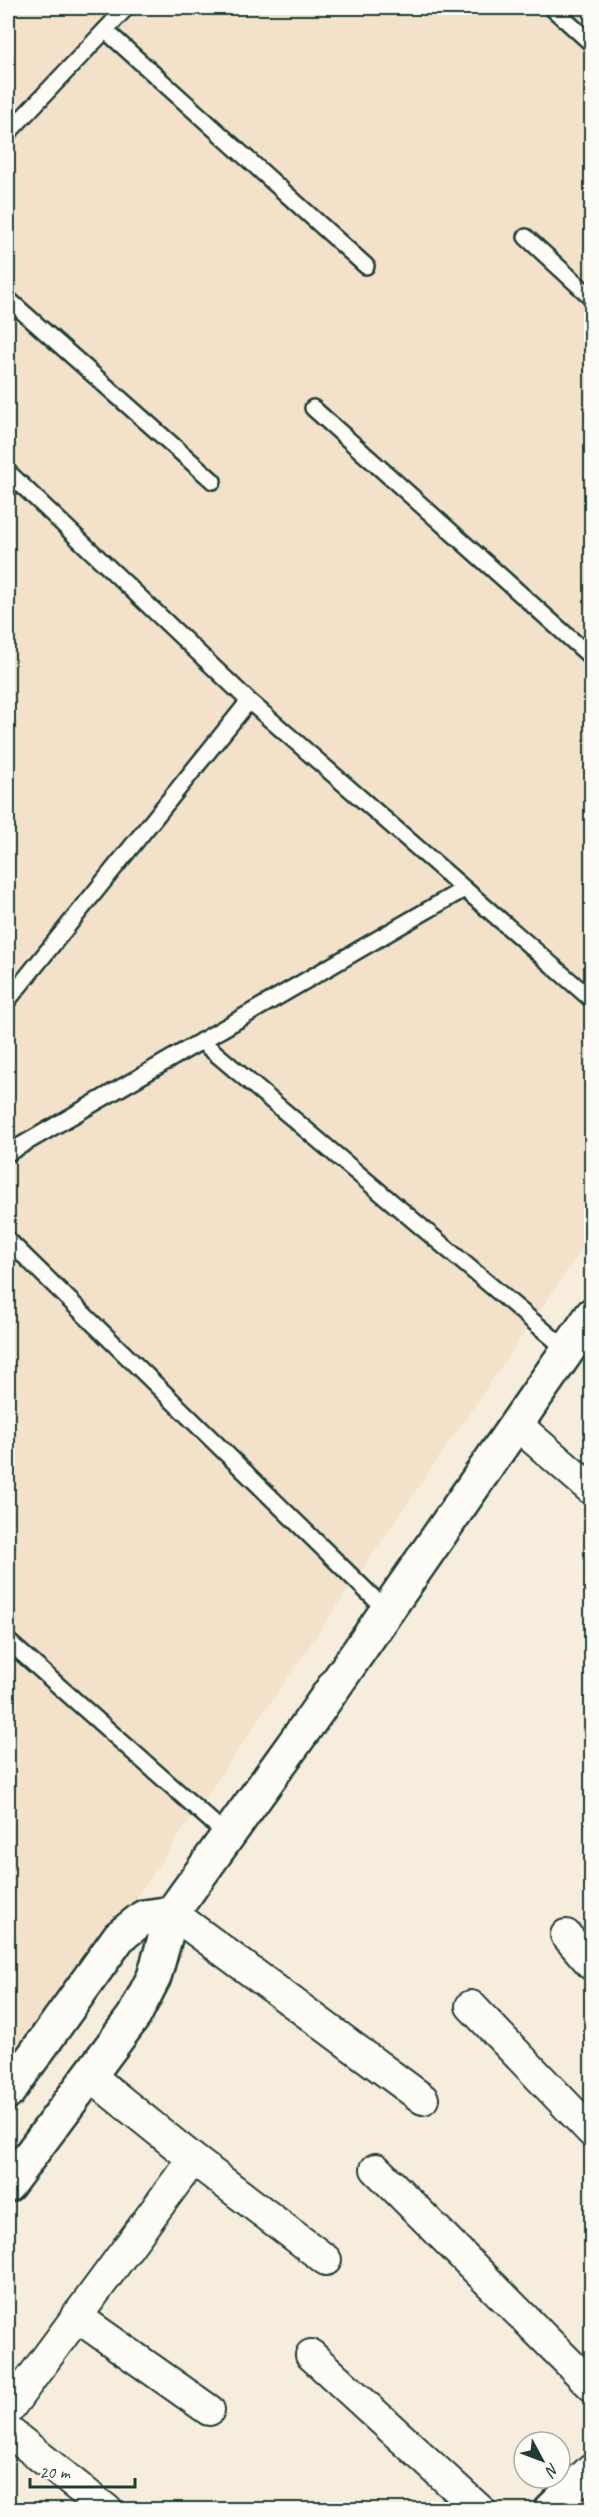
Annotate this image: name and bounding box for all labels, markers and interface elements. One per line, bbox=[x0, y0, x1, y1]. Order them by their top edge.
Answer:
north arrow bbox=[512, 2430, 572, 2490]
scale bar bbox=[30, 2451, 135, 2489]
text: N bbox=[540, 2459, 563, 2482]
text: 20 m bbox=[39, 2461, 72, 2483]

